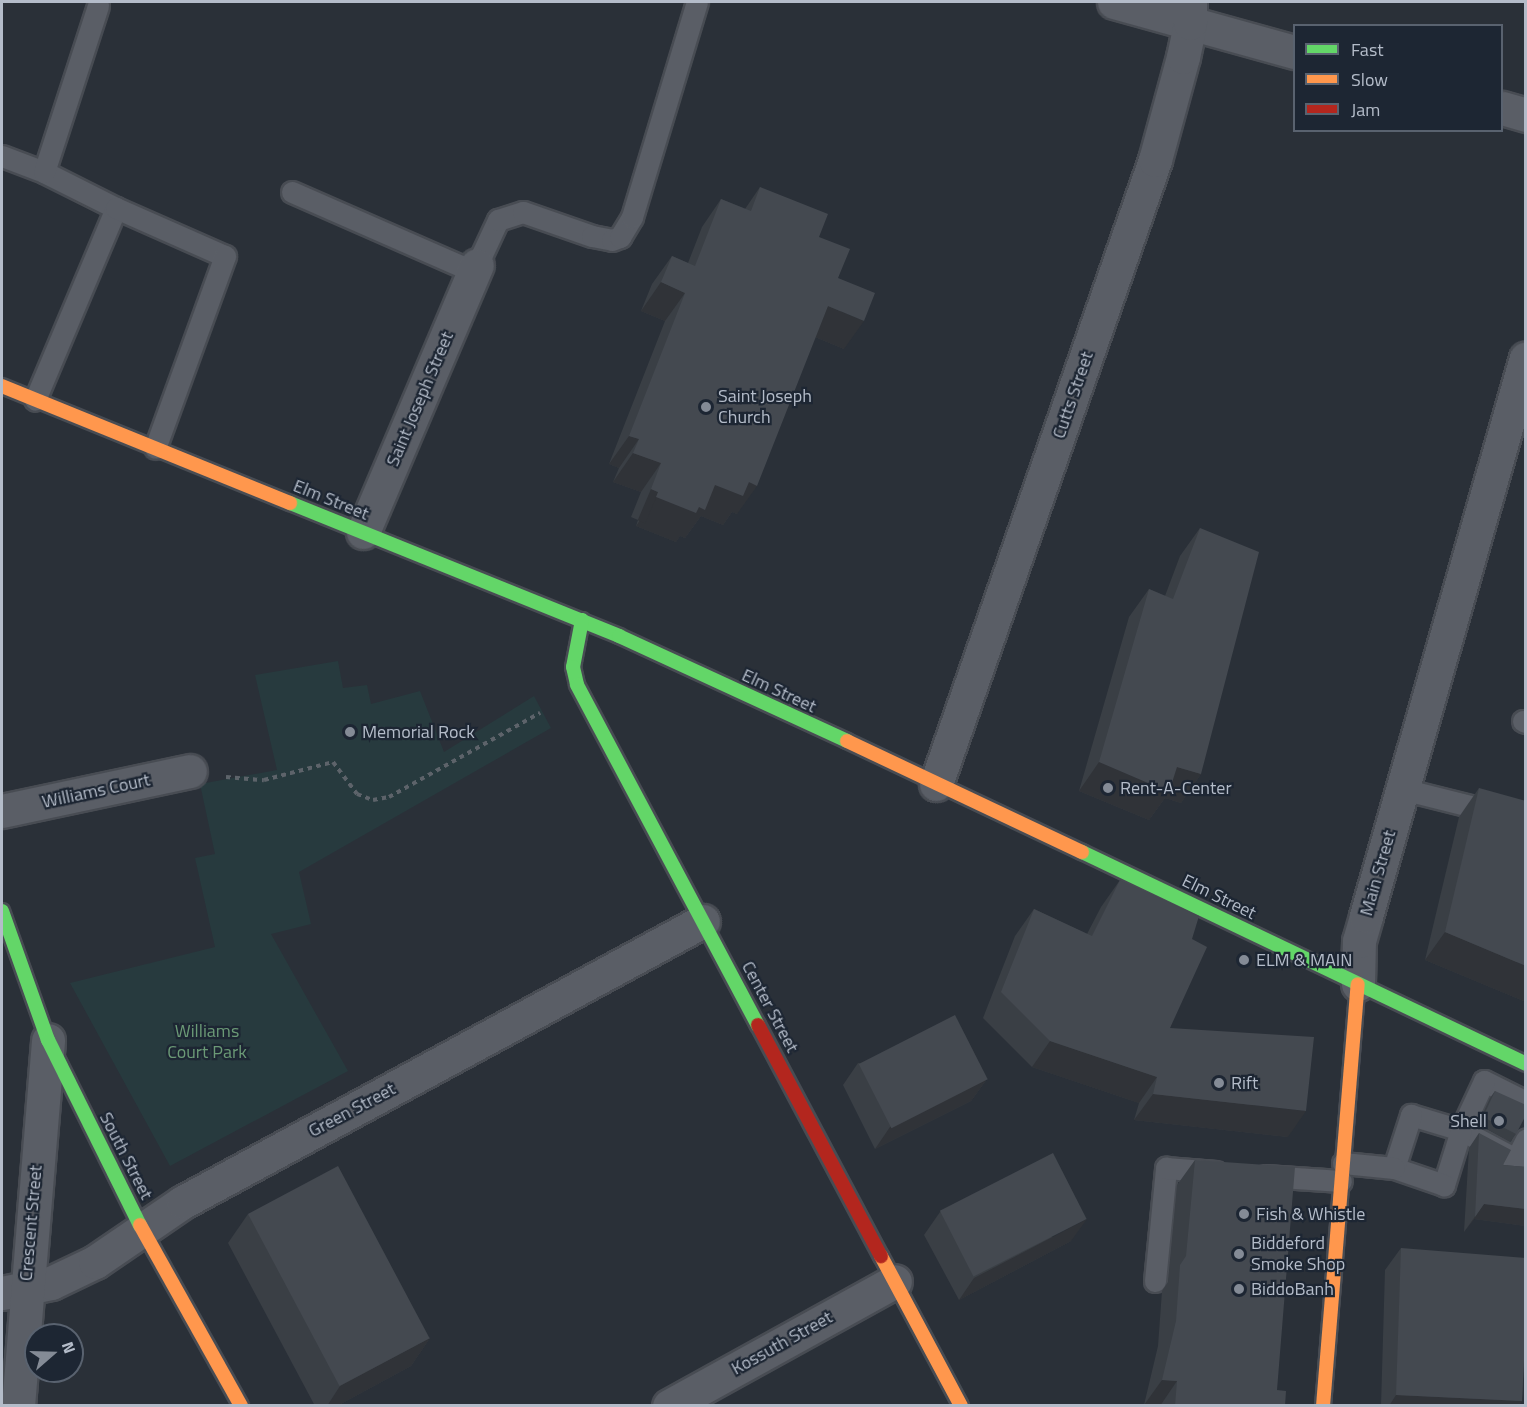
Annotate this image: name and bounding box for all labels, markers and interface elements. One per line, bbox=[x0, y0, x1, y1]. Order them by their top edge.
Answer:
legend bbox=[1293, 24, 1503, 132]
text: Fast bbox=[1351, 36, 1384, 63]
text: Slow bbox=[1351, 66, 1388, 93]
text: Jam bbox=[1351, 96, 1380, 123]
street label: Saint Joseph Street bbox=[382, 328, 458, 470]
street label: Cutts Street bbox=[1048, 349, 1098, 441]
place label: Saint Joseph Church bbox=[718, 386, 812, 428]
marker: Saint Joseph Church bbox=[699, 400, 713, 414]
street label: Elm Street bbox=[290, 475, 372, 525]
street label: Elm Street bbox=[738, 664, 820, 718]
place label: Memorial Rock bbox=[362, 721, 475, 743]
marker: Memorial Rock bbox=[343, 725, 357, 739]
street label: Williams Court bbox=[40, 769, 152, 813]
place label: Rent-A-Center bbox=[1120, 777, 1232, 799]
marker: Rent-A-Center bbox=[1101, 781, 1115, 795]
street label: Main Street bbox=[1355, 828, 1401, 918]
street label: Elm Street bbox=[1179, 870, 1259, 924]
place label: ELM & MAIN bbox=[1256, 949, 1352, 971]
marker: ELM & MAIN bbox=[1237, 953, 1251, 967]
street label: Center Street bbox=[737, 958, 803, 1056]
park label: Williams Court Park bbox=[167, 1021, 247, 1064]
place label: Rift bbox=[1231, 1072, 1258, 1094]
marker: Rift bbox=[1212, 1076, 1226, 1090]
street label: Green Street bbox=[305, 1078, 399, 1142]
street label: South Street bbox=[95, 1109, 157, 1203]
place label: Shell bbox=[1450, 1110, 1487, 1132]
marker: Shell bbox=[1492, 1114, 1506, 1128]
street label: Crescent Street bbox=[15, 1164, 47, 1282]
place label: Fish & Whistle bbox=[1256, 1203, 1365, 1225]
marker: Fish & Whistle bbox=[1237, 1207, 1251, 1221]
place label: Biddeford Smoke Shop bbox=[1251, 1233, 1345, 1276]
marker: Biddeford Smoke Shop bbox=[1232, 1247, 1246, 1261]
place label: BiddoBanh bbox=[1251, 1278, 1334, 1300]
marker: BiddoBanh bbox=[1232, 1282, 1246, 1296]
street label: Kossuth Street bbox=[728, 1306, 836, 1380]
north arrow bbox=[24, 1323, 84, 1383]
text: N bbox=[56, 1338, 82, 1357]

